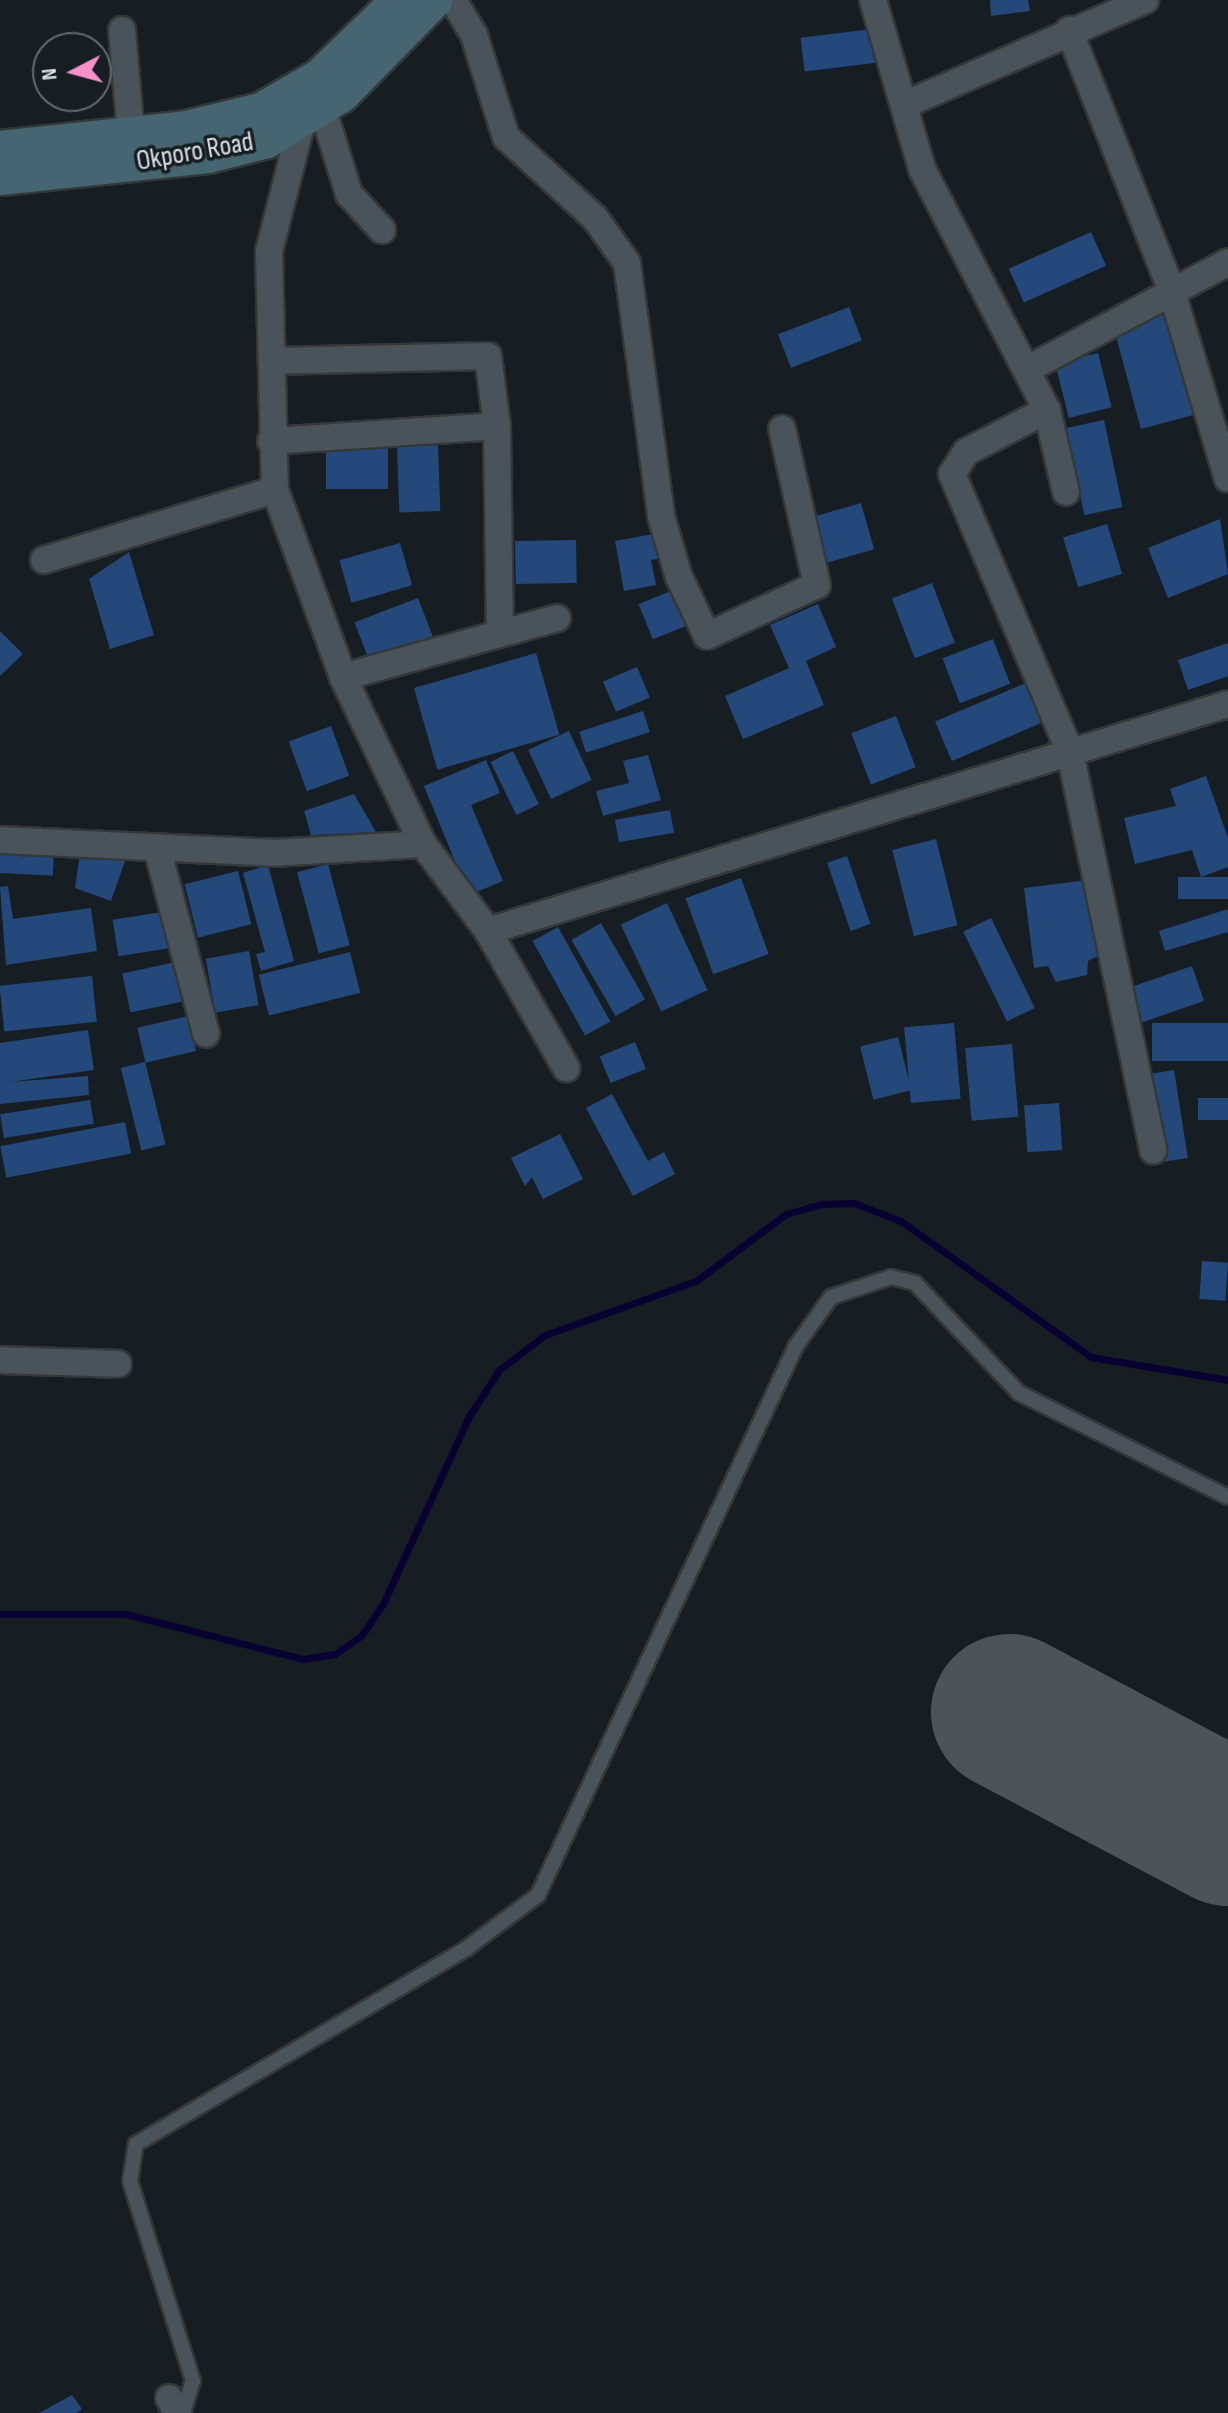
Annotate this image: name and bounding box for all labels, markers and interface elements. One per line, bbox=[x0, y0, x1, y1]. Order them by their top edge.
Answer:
north arrow bbox=[32, 32, 112, 112]
text: N bbox=[36, 67, 64, 82]
street label: Okporo Road bbox=[134, 125, 256, 179]

